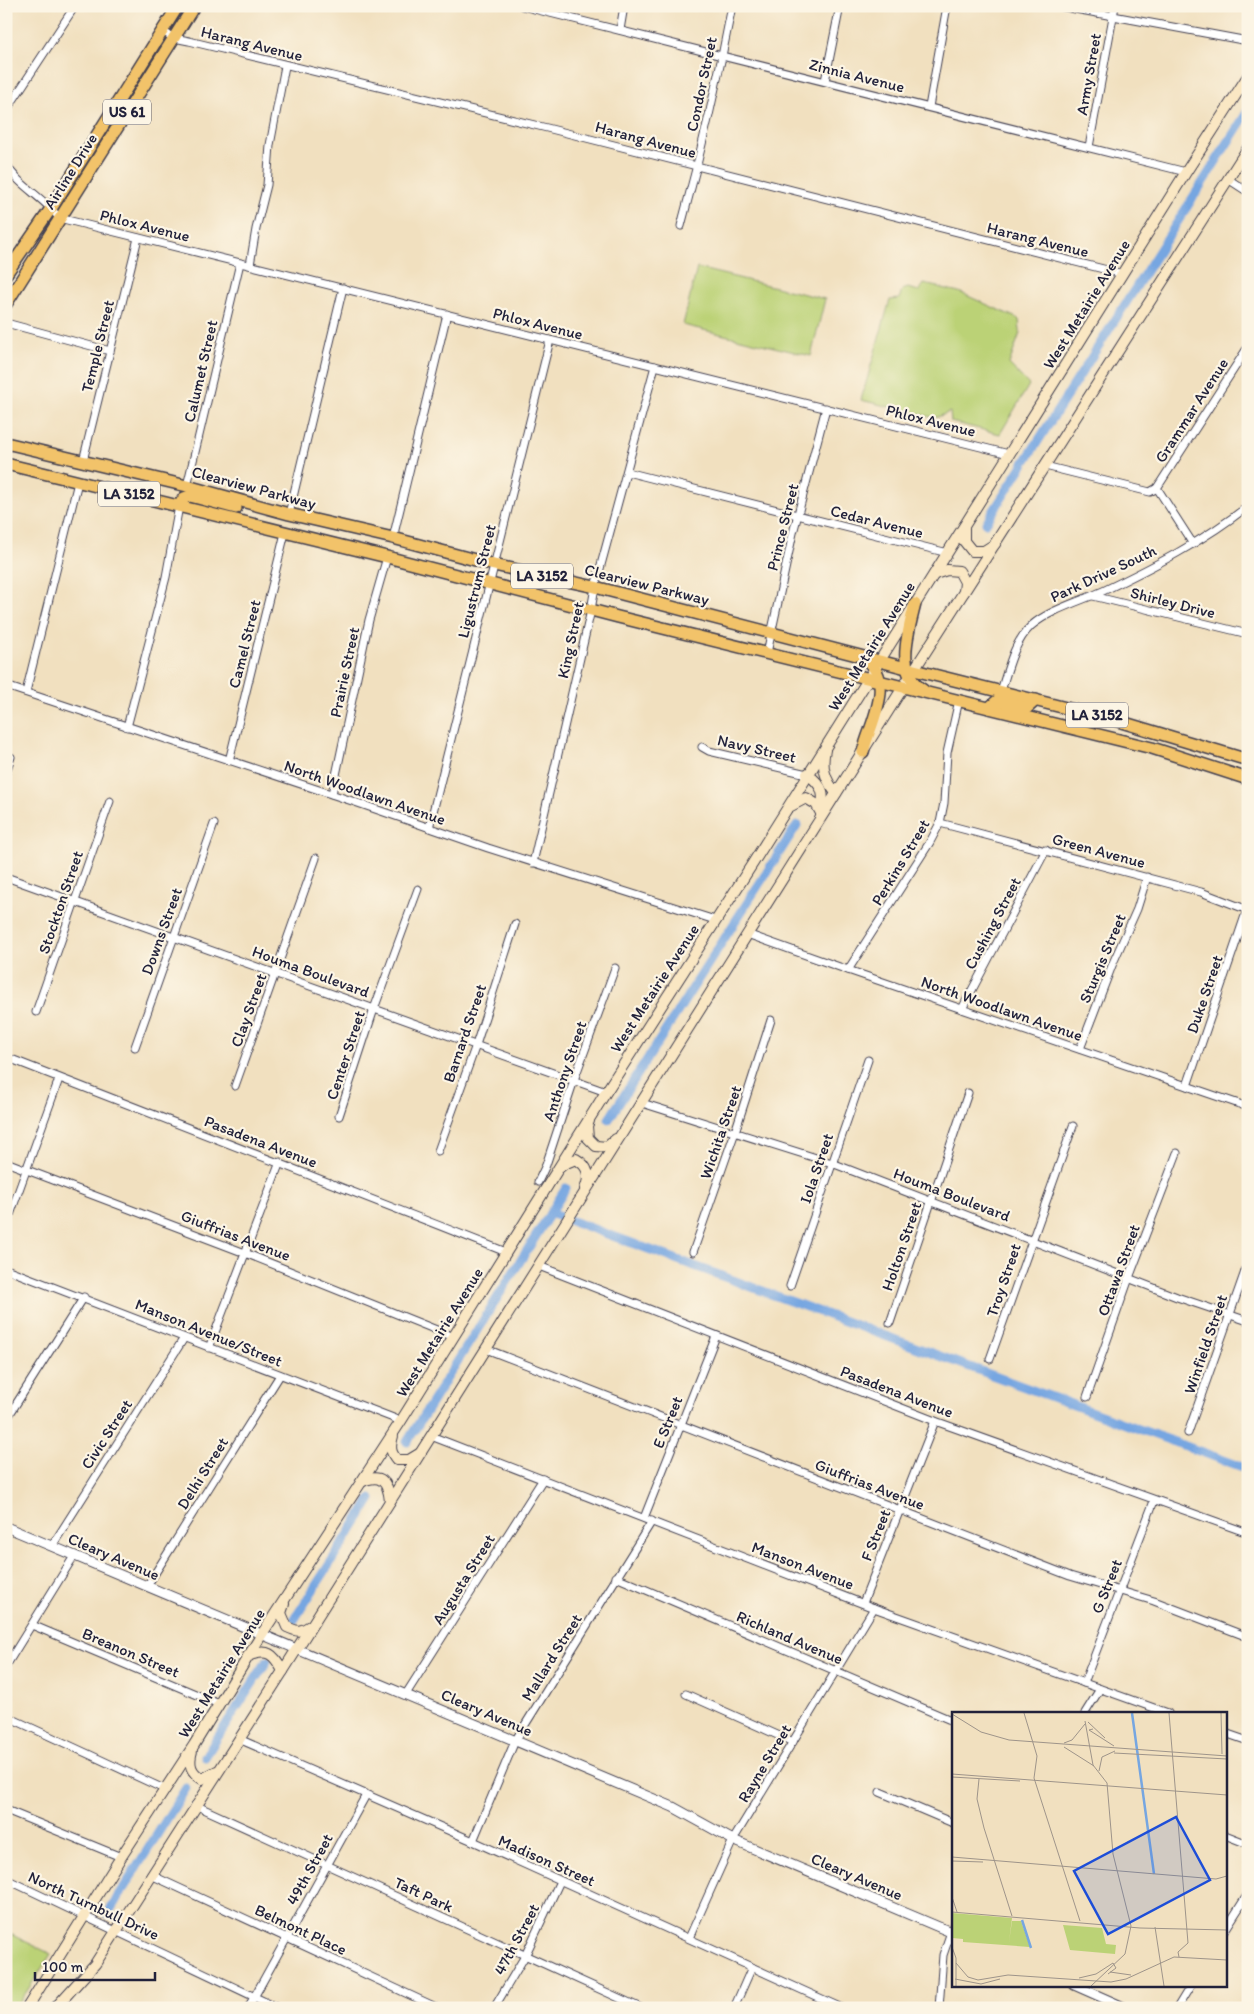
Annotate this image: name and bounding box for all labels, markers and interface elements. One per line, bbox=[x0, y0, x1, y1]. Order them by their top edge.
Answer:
street label: Harang Avenue bbox=[199, 22, 305, 65]
street label: Army Street bbox=[1072, 32, 1105, 117]
street label: Condor Street bbox=[682, 35, 721, 133]
street label: Zinnia Avenue bbox=[807, 54, 907, 97]
road number: US 61 bbox=[103, 100, 151, 124]
street label: Harang Avenue bbox=[593, 117, 699, 162]
street label: Airline Drive bbox=[40, 130, 101, 213]
street label: Phlox Avenue bbox=[98, 205, 192, 246]
street label: Harang Avenue bbox=[985, 218, 1091, 261]
street label: West Metairie Avenue bbox=[1039, 236, 1134, 372]
street label: Temple Street bbox=[77, 298, 118, 394]
street label: Phlox Avenue bbox=[491, 303, 585, 344]
street label: Calumet Street bbox=[179, 318, 221, 424]
street label: Grammar Avenue bbox=[1151, 354, 1232, 466]
street label: Phlox Avenue bbox=[884, 400, 978, 441]
street label: Clearview Parkway bbox=[190, 462, 319, 513]
road number: LA 3152 bbox=[98, 482, 160, 506]
street label: Prince Street bbox=[762, 482, 802, 573]
street label: Cedar Avenue bbox=[828, 501, 925, 542]
street label: Ligustrum Street bbox=[453, 522, 500, 640]
street label: Park Drive South bbox=[1047, 540, 1160, 606]
street label: Clearview Parkway bbox=[582, 560, 712, 609]
road number: LA 3152 bbox=[511, 564, 573, 588]
street label: West Metairie Avenue bbox=[824, 578, 919, 714]
street label: Shirley Drive bbox=[1129, 583, 1217, 622]
street label: Camel Street bbox=[224, 598, 265, 690]
street label: King Street bbox=[553, 600, 588, 680]
street label: Prairie Street bbox=[326, 625, 363, 719]
road number: LA 3152 bbox=[1066, 702, 1128, 728]
street label: Navy Street bbox=[716, 730, 798, 767]
street label: North Woodlawn Avenue bbox=[282, 756, 448, 829]
street label: Perkins Street bbox=[867, 816, 934, 909]
street label: Green Avenue bbox=[1050, 829, 1148, 872]
street label: Stockton Street bbox=[34, 848, 87, 956]
street label: Cushing Street bbox=[960, 874, 1025, 973]
street label: Downs Street bbox=[137, 885, 186, 977]
street label: Sturgis Street bbox=[1075, 910, 1130, 1006]
street label: West Metairie Avenue bbox=[606, 920, 703, 1056]
street label: Houma Boulevard bbox=[250, 941, 372, 1002]
street label: Duke Street bbox=[1182, 952, 1227, 1036]
street label: Clay Street bbox=[226, 971, 271, 1050]
street label: North Woodlawn Avenue bbox=[919, 972, 1085, 1045]
street label: Barnard Street bbox=[439, 981, 490, 1085]
street label: Center Street bbox=[322, 1008, 369, 1102]
street label: Anthony Street bbox=[538, 1019, 590, 1124]
street label: Wichita Street bbox=[696, 1083, 745, 1181]
street label: Pasadena Avenue bbox=[202, 1111, 320, 1172]
street label: Iola Street bbox=[796, 1131, 837, 1206]
street label: Houma Boulevard bbox=[891, 1164, 1013, 1226]
street label: Holton Street bbox=[877, 1199, 926, 1293]
street label: Giuffrias Avenue bbox=[178, 1206, 293, 1265]
street label: Ottawa Street bbox=[1093, 1222, 1144, 1319]
street label: Troy Street bbox=[982, 1241, 1025, 1319]
street label: West Metairie Avenue bbox=[392, 1264, 487, 1400]
street label: Winfield Street bbox=[1180, 1292, 1231, 1396]
street label: Manson Avenue/Street bbox=[132, 1294, 285, 1371]
street label: Pasadena Avenue bbox=[838, 1361, 956, 1422]
street label: E Street bbox=[648, 1393, 687, 1451]
street label: Civic Street bbox=[77, 1396, 136, 1473]
street label: Delhi Street bbox=[173, 1434, 232, 1513]
street label: Giuffrias Avenue bbox=[812, 1455, 927, 1514]
street label: F Street bbox=[857, 1507, 894, 1564]
street label: Cleary Avenue bbox=[65, 1529, 162, 1584]
street label: Augusta Street bbox=[428, 1530, 499, 1628]
street label: Manson Avenue bbox=[749, 1537, 857, 1594]
street label: G Street bbox=[1087, 1556, 1126, 1616]
street label: West Metairie Avenue bbox=[174, 1605, 269, 1741]
street label: Richland Avenue bbox=[734, 1606, 846, 1668]
street label: Mallard Street bbox=[517, 1610, 586, 1704]
street label: Breanon Street bbox=[79, 1623, 182, 1681]
street label: Cleary Avenue bbox=[438, 1685, 535, 1740]
inset map bbox=[952, 1712, 1226, 1986]
street label: Rayne Street bbox=[734, 1721, 795, 1806]
street label: 49th Street bbox=[282, 1830, 337, 1908]
street label: Madison Street bbox=[495, 1831, 598, 1890]
street label: Cleary Avenue bbox=[808, 1849, 905, 1904]
street label: North Turnbull Drive bbox=[25, 1867, 162, 1944]
street label: Taft Park bbox=[391, 1873, 456, 1916]
street label: Belmont Place bbox=[252, 1900, 350, 1959]
street label: 47th Street bbox=[490, 1900, 543, 1978]
scale bar bbox=[35, 1949, 155, 1981]
text: 100 m bbox=[42, 1958, 84, 1976]

